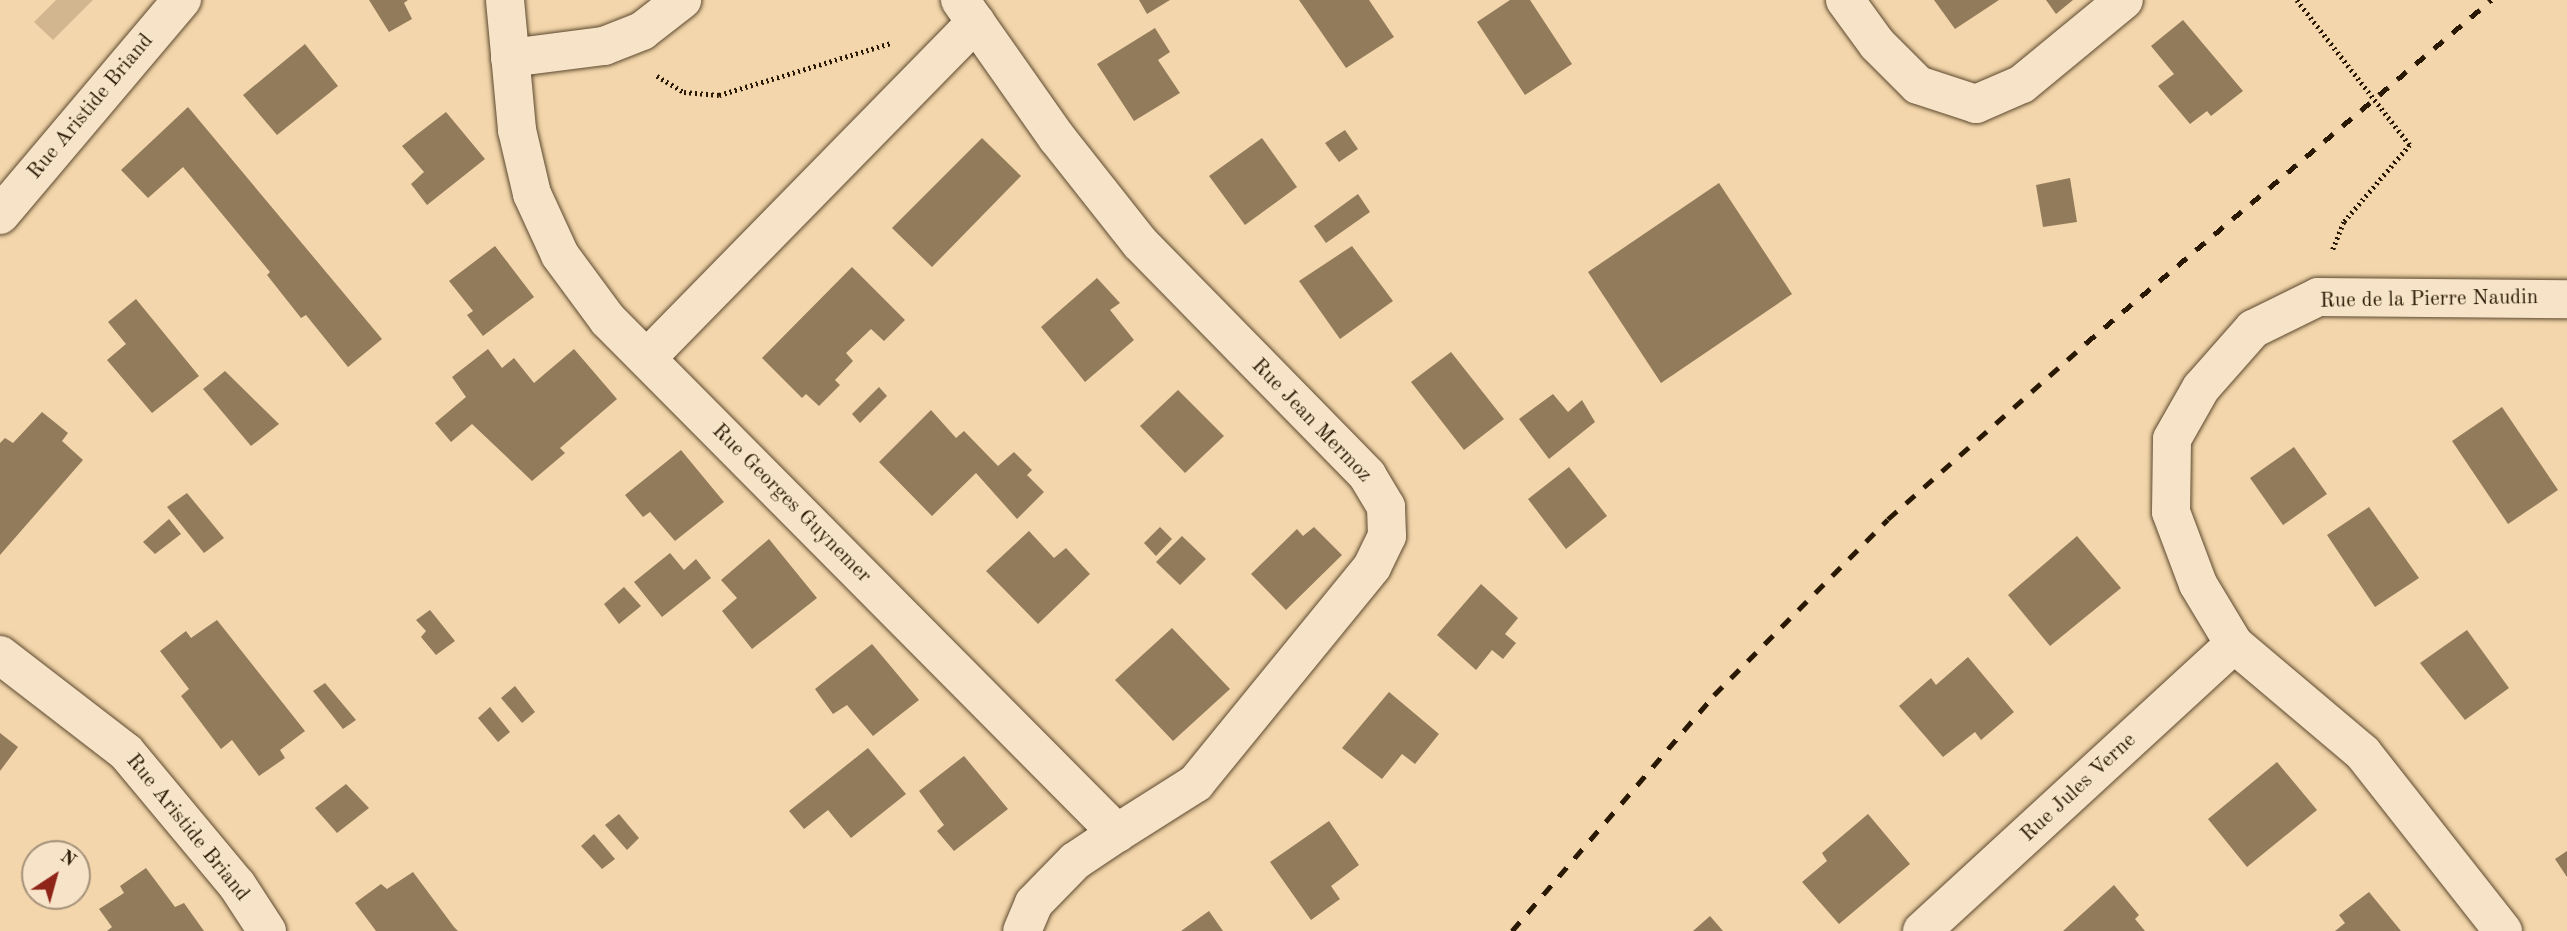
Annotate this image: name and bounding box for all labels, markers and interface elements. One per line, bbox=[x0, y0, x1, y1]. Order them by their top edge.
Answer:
street label: Rue Aristide Briand bbox=[23, 29, 159, 185]
street label: Rue de la Pierre Naudin bbox=[2320, 285, 2538, 315]
street label: Rue Jean Mermoz bbox=[1245, 354, 1377, 488]
street label: Rue Georges Guynemer bbox=[706, 419, 876, 589]
street label: Rue Jules Verne bbox=[2016, 728, 2142, 848]
street label: Rue Aristide Briand bbox=[120, 749, 254, 907]
north arrow bbox=[21, 840, 91, 910]
text: N bbox=[56, 847, 79, 871]

